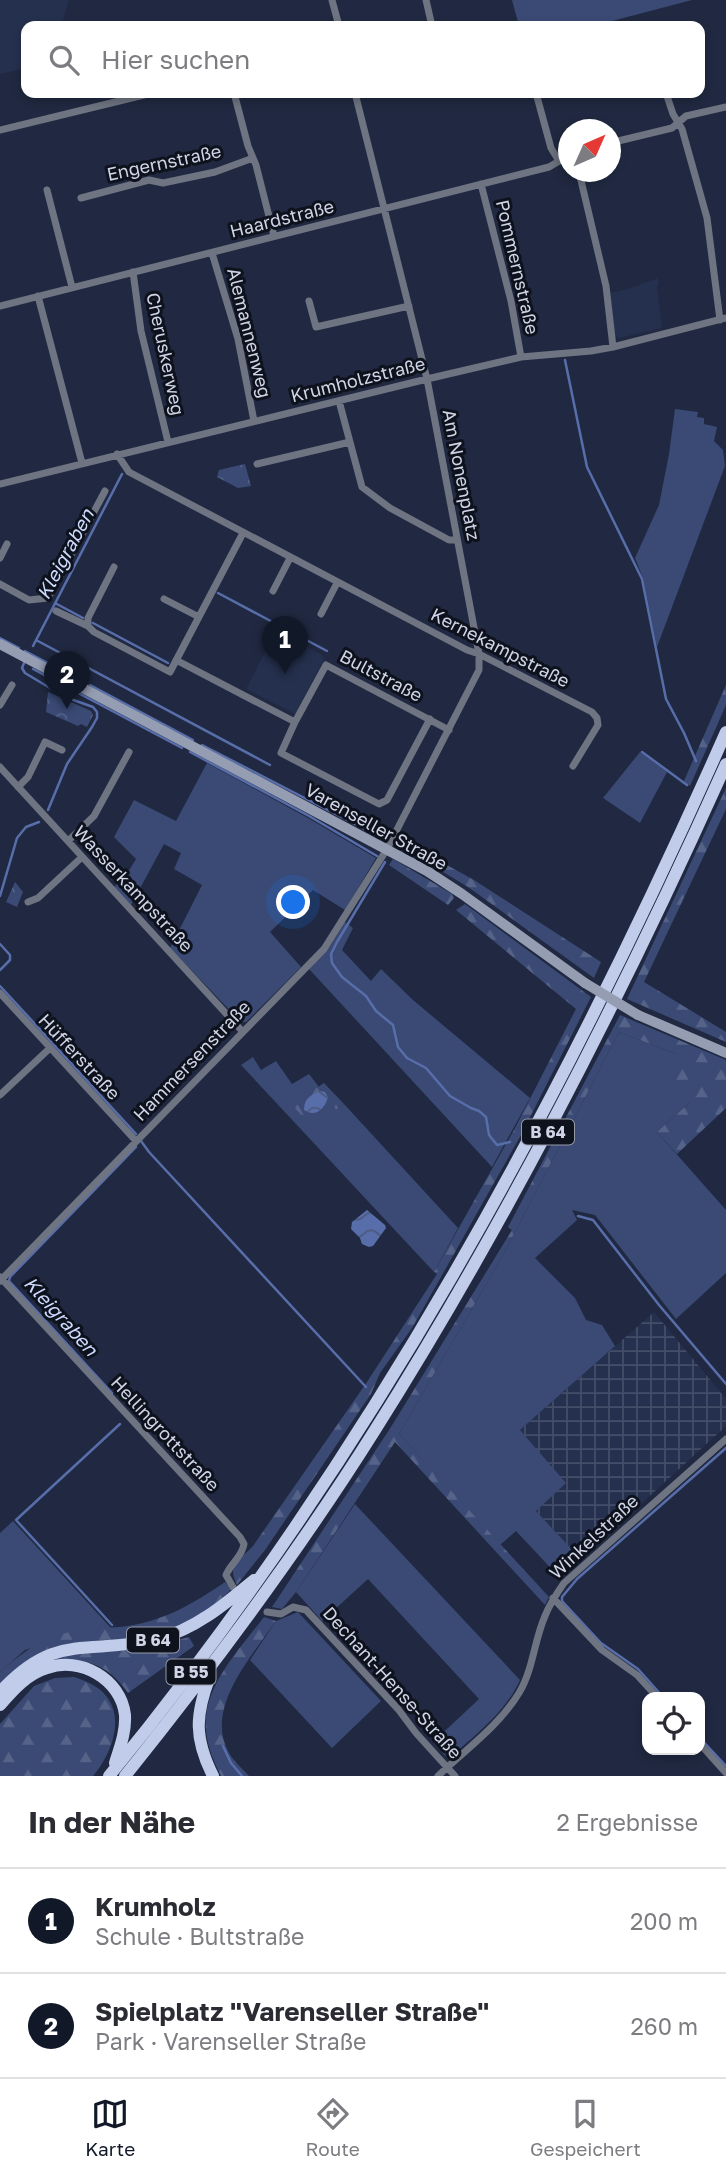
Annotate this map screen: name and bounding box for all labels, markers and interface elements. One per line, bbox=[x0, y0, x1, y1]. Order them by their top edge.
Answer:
search box bbox=[21, 21, 705, 98]
icon: search bbox=[45, 41, 83, 79]
text: Hier suchen bbox=[101, 44, 250, 75]
north arrow bbox=[558, 119, 621, 182]
street label: Engernstraße bbox=[105, 139, 223, 185]
street label: Haardstraße bbox=[227, 194, 336, 242]
street label: Pommernstraße bbox=[492, 197, 544, 336]
street label: Alemannenweg bbox=[223, 265, 277, 400]
street label: Cheruskerweg bbox=[142, 290, 190, 417]
street label: Krumholzstraße bbox=[288, 352, 427, 406]
street label: Am Nonenplatz bbox=[438, 407, 485, 542]
water label: Kleigraben bbox=[31, 504, 99, 603]
street label: Kernekampstraße bbox=[427, 603, 574, 692]
pin: 1 bbox=[262, 616, 308, 674]
street label: Bultstraße bbox=[336, 644, 426, 706]
pin: 2 bbox=[44, 651, 90, 709]
street label: Varenseller Straße bbox=[302, 778, 451, 874]
street label: Wasserkampstraße bbox=[69, 820, 198, 956]
your location bbox=[276, 885, 310, 919]
street label: Hammersenstraße bbox=[128, 996, 254, 1125]
street label: Hüfferstraße bbox=[34, 1009, 125, 1104]
road number: B 64 bbox=[522, 1120, 574, 1144]
water label: Kleigraben bbox=[20, 1271, 104, 1361]
street label: Hellingrottstraße bbox=[107, 1371, 225, 1495]
street label: Winkelstraße bbox=[544, 1489, 642, 1583]
street label: Dechant-Hense-Straße bbox=[319, 1602, 467, 1763]
road number: B 64 bbox=[127, 1628, 179, 1652]
road number: B 55 bbox=[166, 1660, 216, 1684]
map controls bbox=[642, 1692, 705, 1755]
button: locate bbox=[642, 1692, 705, 1755]
text: In der Nähe bbox=[28, 1804, 195, 1840]
text: 2 Ergebnisse bbox=[556, 1808, 698, 1836]
text: Krumholz bbox=[95, 1891, 216, 1922]
text: 1 bbox=[45, 1907, 57, 1935]
text: 200 m bbox=[630, 1907, 698, 1935]
text: Schule · Bultstraße bbox=[95, 1922, 304, 1950]
text: Spielplatz "Varenseller Straße" bbox=[95, 1996, 489, 2027]
text: 2 bbox=[44, 2012, 58, 2040]
text: 260 m bbox=[630, 2012, 698, 2040]
text: Park · Varenseller Straße bbox=[95, 2027, 366, 2055]
tab: Karte bbox=[85, 2095, 135, 2160]
tab: Route bbox=[306, 2095, 360, 2160]
tab: Gespeichert bbox=[530, 2095, 641, 2160]

